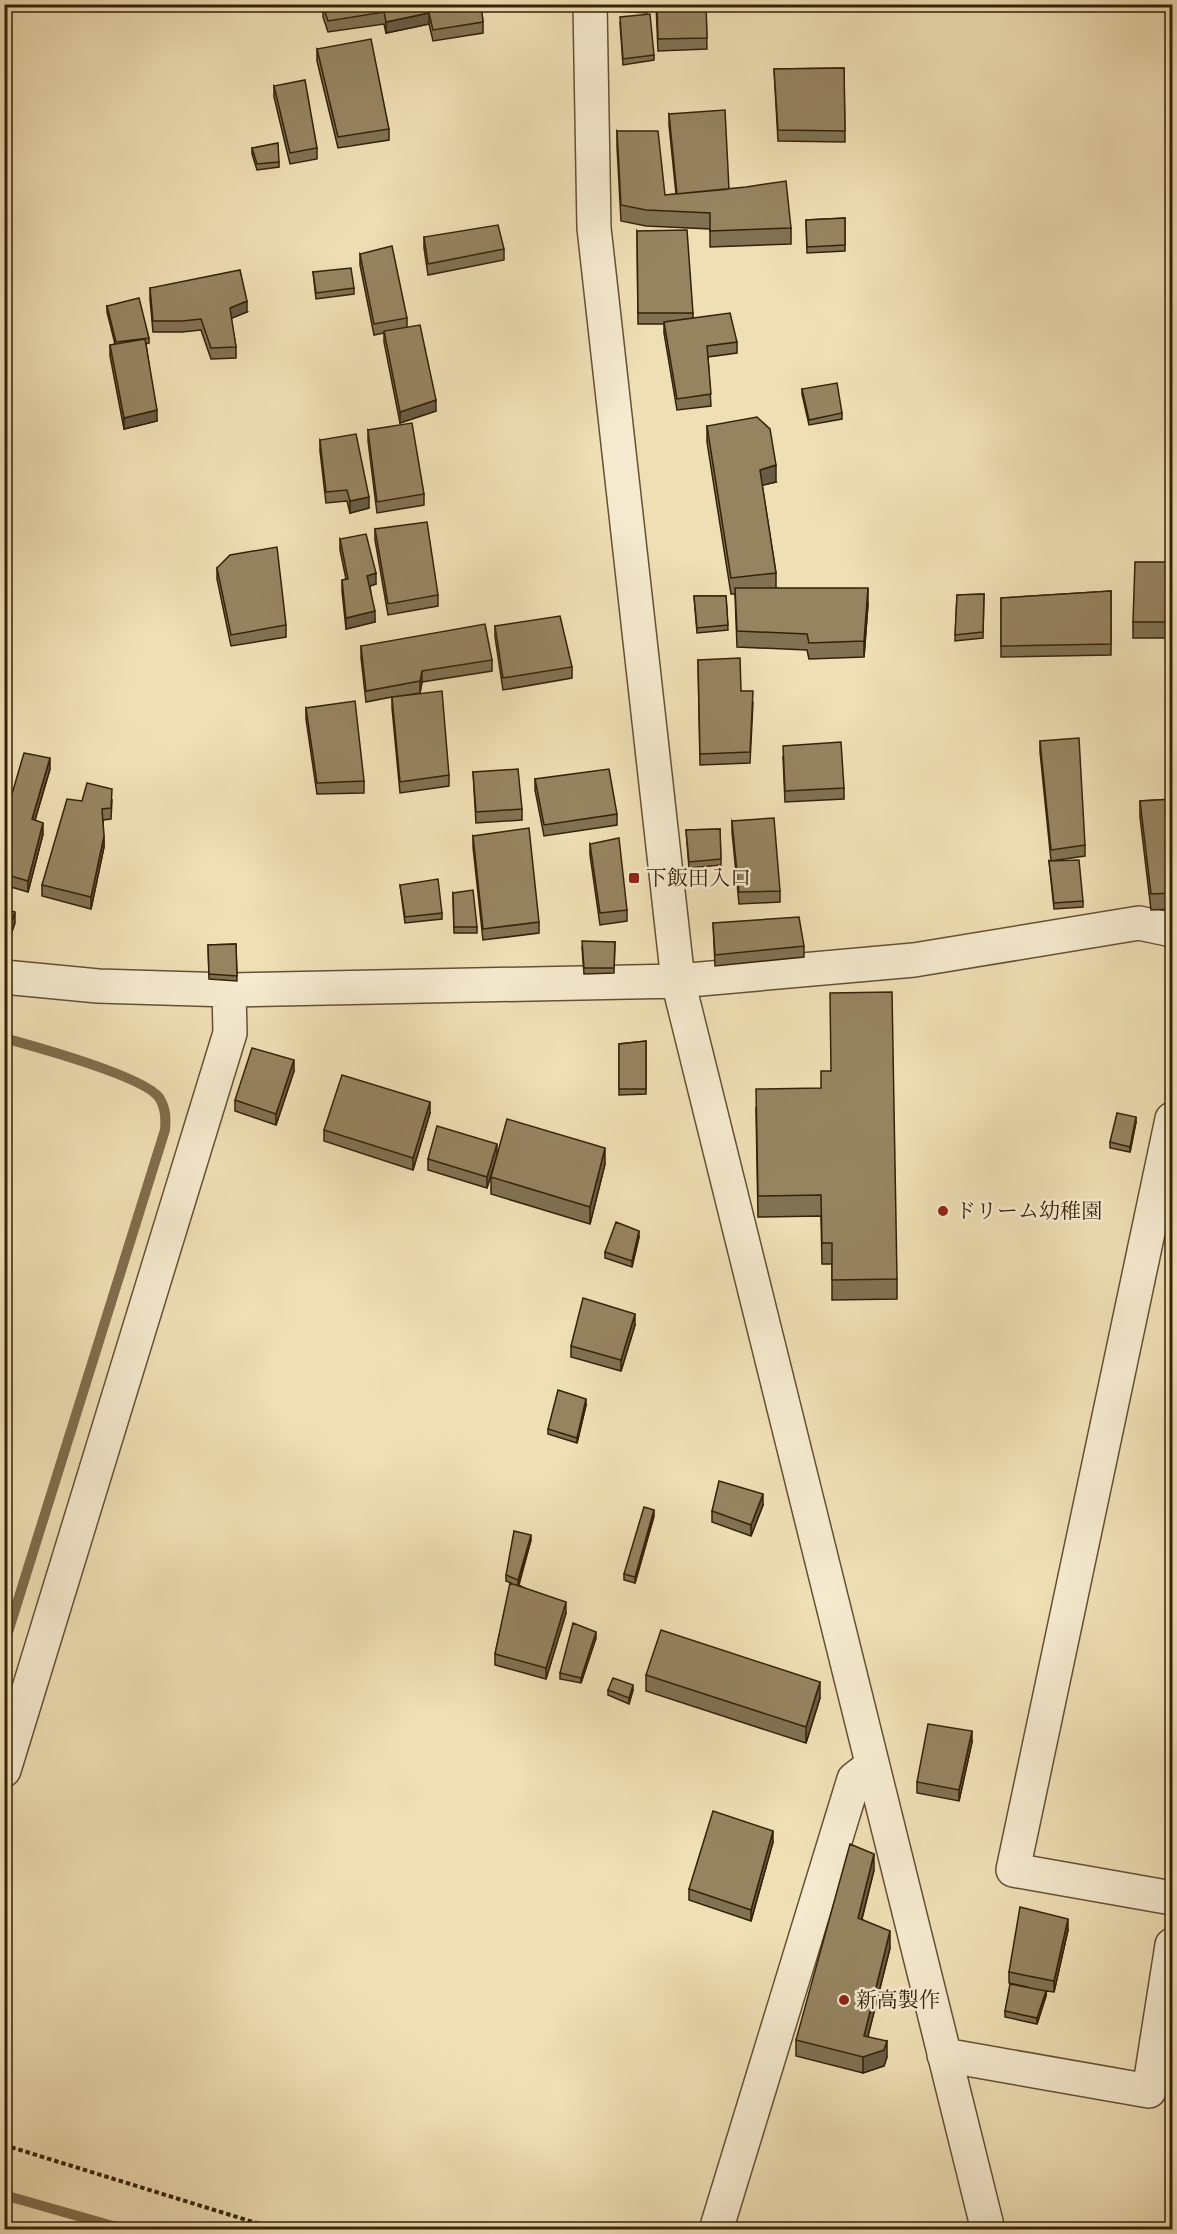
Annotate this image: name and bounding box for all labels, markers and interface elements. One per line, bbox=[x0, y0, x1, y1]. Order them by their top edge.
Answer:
place label: 下飯田入口 bbox=[646, 866, 751, 892]
marker: 下飯田入口 bbox=[627, 871, 641, 885]
place label: ドリーム幼稚園 bbox=[955, 1199, 1102, 1225]
marker: ドリーム幼稚園 bbox=[936, 1204, 950, 1218]
place label: 新高製作 bbox=[856, 1988, 940, 2014]
marker: 新高製作 bbox=[837, 1993, 851, 2007]

